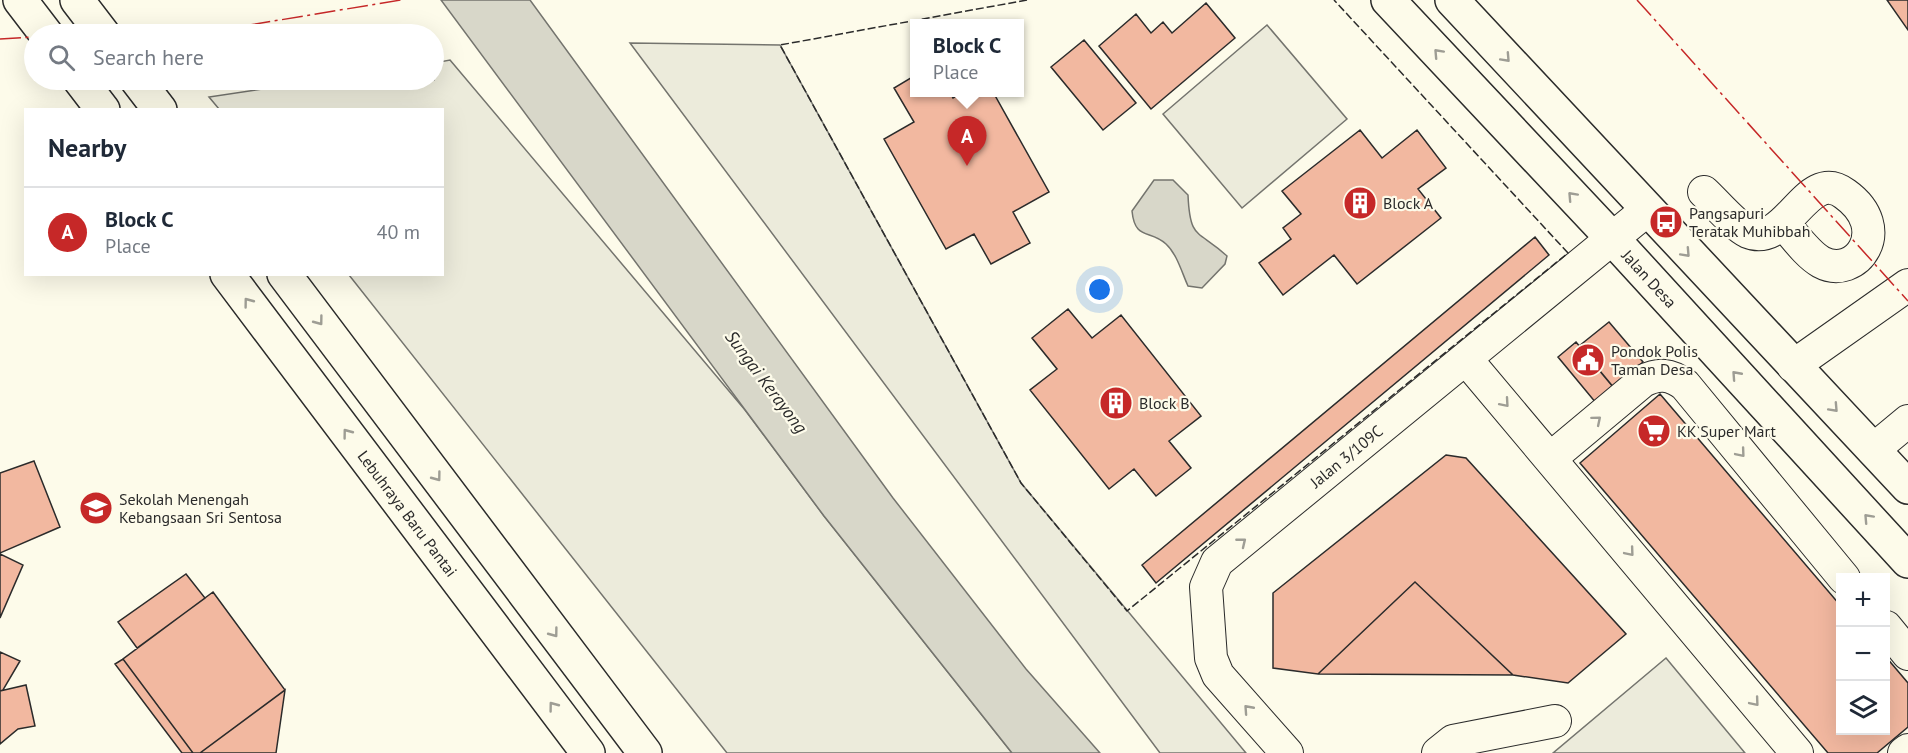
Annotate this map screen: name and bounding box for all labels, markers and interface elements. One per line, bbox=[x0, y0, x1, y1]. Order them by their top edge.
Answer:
popup bbox=[910, 19, 1024, 97]
search box bbox=[24, 24, 444, 90]
text: Block C bbox=[933, 31, 1001, 59]
icon: search bbox=[45, 41, 78, 74]
text: Search here bbox=[93, 43, 204, 71]
one-way arrow bbox=[1435, 50, 1446, 61]
one-way arrow bbox=[1499, 52, 1510, 62]
text: Place bbox=[933, 59, 978, 85]
pin: A bbox=[948, 116, 986, 166]
text: Nearby bbox=[48, 131, 126, 164]
building icon: Block A bbox=[1342, 185, 1378, 221]
one-way arrow bbox=[1568, 192, 1579, 202]
place label: Block A bbox=[1383, 193, 1434, 213]
place label: Pangsapuri Teratak Muhibbah bbox=[1689, 203, 1810, 241]
bus stop icon: Pangsapuri Teratak Muhibbah bbox=[1648, 204, 1684, 240]
text: Block C bbox=[105, 205, 174, 233]
text: A bbox=[61, 219, 74, 245]
text: 40 m bbox=[377, 219, 420, 245]
text: Place bbox=[105, 233, 151, 259]
street label: Jalan Desa bbox=[1617, 245, 1681, 312]
one-way arrow bbox=[1679, 245, 1690, 256]
your location bbox=[1085, 275, 1114, 304]
one-way arrow bbox=[244, 298, 255, 309]
one-way arrow bbox=[312, 315, 323, 326]
water label: Sungai Kerayong bbox=[720, 326, 813, 438]
place label: Pondok Polis Taman Desa bbox=[1611, 341, 1698, 379]
public building icon: Pondok Polis Taman Desa bbox=[1570, 342, 1606, 378]
one-way arrow bbox=[1732, 371, 1743, 382]
building icon: Block B bbox=[1098, 385, 1134, 421]
place label: Block B bbox=[1139, 393, 1190, 413]
one-way arrow bbox=[1498, 396, 1509, 407]
one-way arrow bbox=[1826, 401, 1837, 412]
supermarket icon: KK Super Mart bbox=[1636, 413, 1672, 449]
one-way arrow bbox=[1590, 416, 1601, 427]
street label: Jalan 3/109C bbox=[1305, 421, 1387, 492]
place label: KK Super Mart bbox=[1677, 421, 1776, 441]
one-way arrow bbox=[343, 429, 354, 440]
street label: Lebuhraya Baru Pantai bbox=[354, 446, 462, 581]
one-way arrow bbox=[1734, 447, 1745, 458]
one-way arrow bbox=[429, 470, 440, 481]
place label: Sekolah Menengah Kebangsaan Sri Sentosa bbox=[119, 489, 282, 527]
school or university icon: Sekolah Menengah Kebangsaan Sri Sentosa bbox=[78, 490, 114, 526]
one-way arrow bbox=[1864, 514, 1875, 525]
one-way arrow bbox=[1236, 538, 1247, 549]
one-way arrow bbox=[1623, 545, 1634, 556]
map controls bbox=[1836, 573, 1890, 735]
button: + bbox=[1836, 573, 1890, 627]
one-way arrow bbox=[547, 626, 558, 637]
button: − bbox=[1836, 627, 1890, 681]
button: layers bbox=[1836, 681, 1890, 735]
one-way arrow bbox=[1748, 695, 1759, 706]
one-way arrow bbox=[549, 702, 560, 713]
one-way arrow bbox=[1244, 705, 1255, 716]

